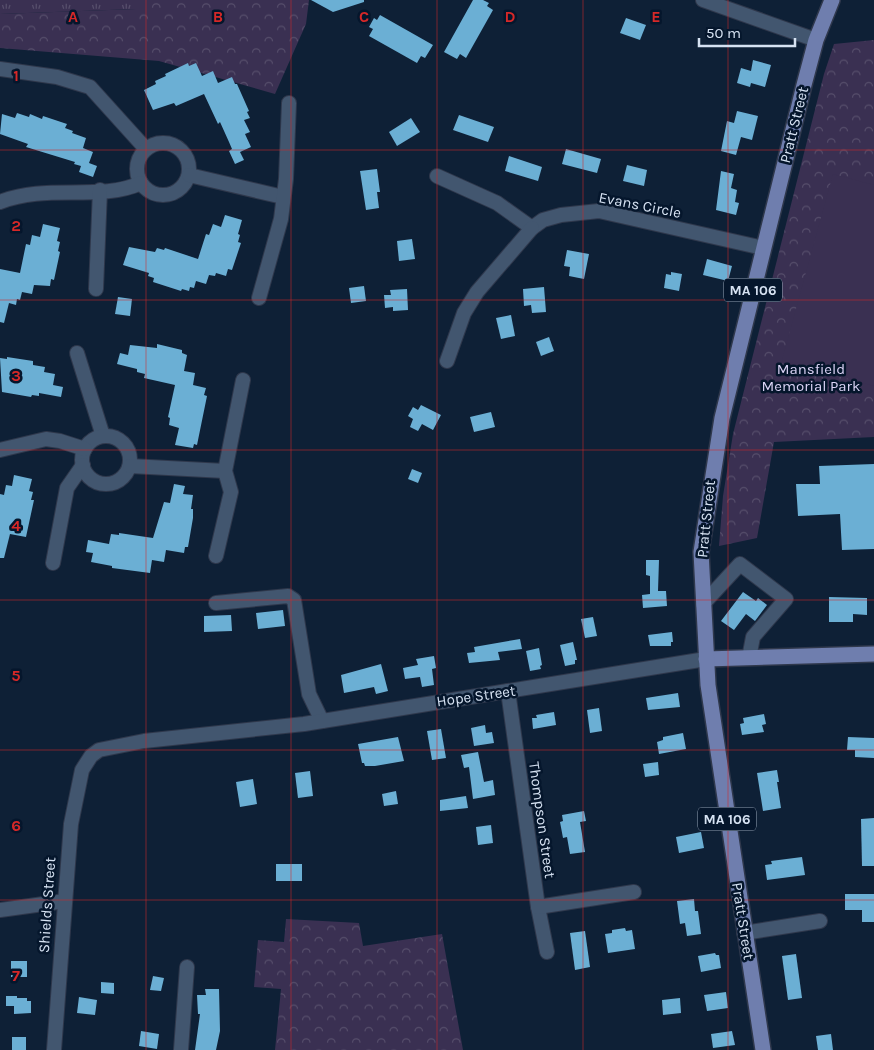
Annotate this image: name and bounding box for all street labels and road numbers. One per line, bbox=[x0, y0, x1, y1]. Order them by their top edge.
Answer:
street label: Pratt Street bbox=[776, 85, 812, 165]
street label: Evans Circle bbox=[597, 188, 683, 222]
road number: MA 106 bbox=[724, 278, 782, 302]
street label: Pratt Street bbox=[693, 479, 719, 559]
street label: Hope Street bbox=[435, 682, 517, 710]
street label: Thompson Street bbox=[525, 761, 559, 880]
road number: MA 106 bbox=[698, 808, 756, 831]
street label: Shields Street bbox=[35, 856, 59, 954]
street label: Pratt Street bbox=[728, 881, 758, 961]

